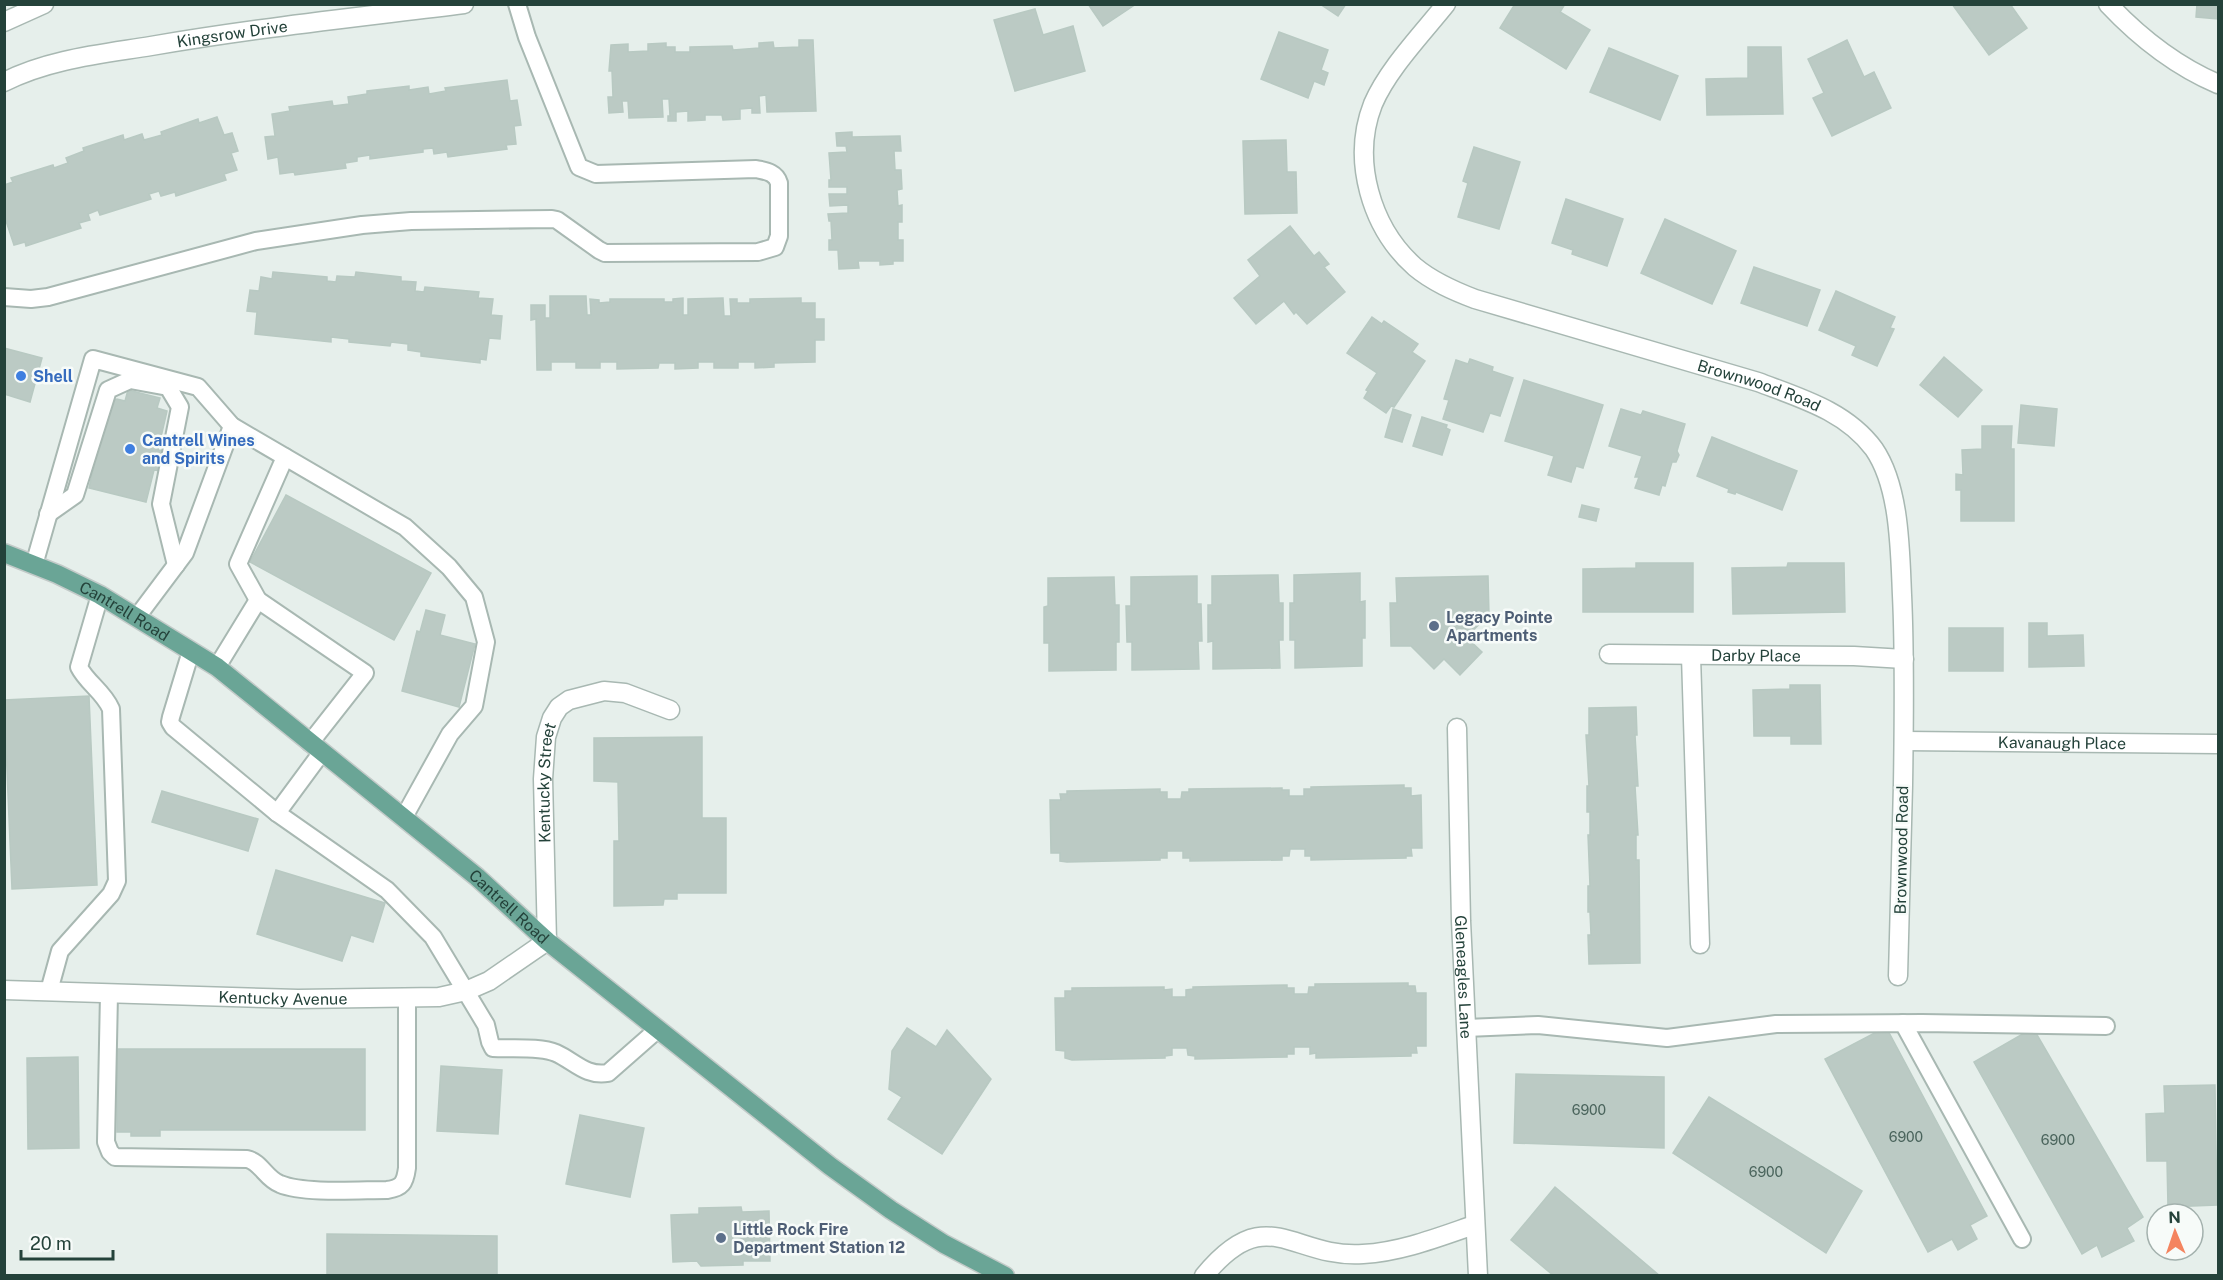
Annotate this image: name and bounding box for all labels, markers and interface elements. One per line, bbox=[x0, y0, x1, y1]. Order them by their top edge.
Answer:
street label: Kingsrow Drive bbox=[175, 17, 289, 52]
street label: Brownwood Road bbox=[1695, 356, 1824, 416]
place label: Shell bbox=[33, 367, 73, 386]
marker: Shell bbox=[14, 369, 28, 383]
place label: Cantrell Wines and Spirits bbox=[142, 431, 255, 468]
marker: Cantrell Wines and Spirits bbox=[123, 442, 137, 456]
street label: Cantrell Road bbox=[76, 577, 173, 645]
place label: Legacy Pointe Apartments bbox=[1446, 608, 1553, 645]
marker: Legacy Pointe Apartments bbox=[1427, 619, 1441, 633]
street label: Darby Place bbox=[1711, 646, 1801, 666]
street label: Kentucky Street bbox=[534, 720, 560, 843]
street label: Kavanaugh Place bbox=[1998, 733, 2126, 753]
street label: Brownwood Road bbox=[1891, 785, 1912, 915]
street label: Cantrell Road bbox=[465, 866, 553, 948]
street label: Gleneagles Lane bbox=[1451, 915, 1476, 1039]
street label: Kentucky Avenue bbox=[218, 988, 348, 1009]
house number: 6900 bbox=[1572, 1102, 1606, 1118]
house number: 6900 bbox=[1889, 1129, 1923, 1145]
house number: 6900 bbox=[2041, 1132, 2075, 1148]
house number: 6900 bbox=[1749, 1164, 1783, 1180]
north arrow bbox=[2145, 1202, 2205, 1262]
text: N bbox=[2168, 1208, 2181, 1227]
place label: Little Rock Fire Department Station 12 bbox=[733, 1220, 905, 1257]
scale bar bbox=[21, 1223, 112, 1261]
marker: Little Rock Fire Department Station 12 bbox=[714, 1231, 728, 1245]
text: 20 m bbox=[30, 1233, 72, 1254]

